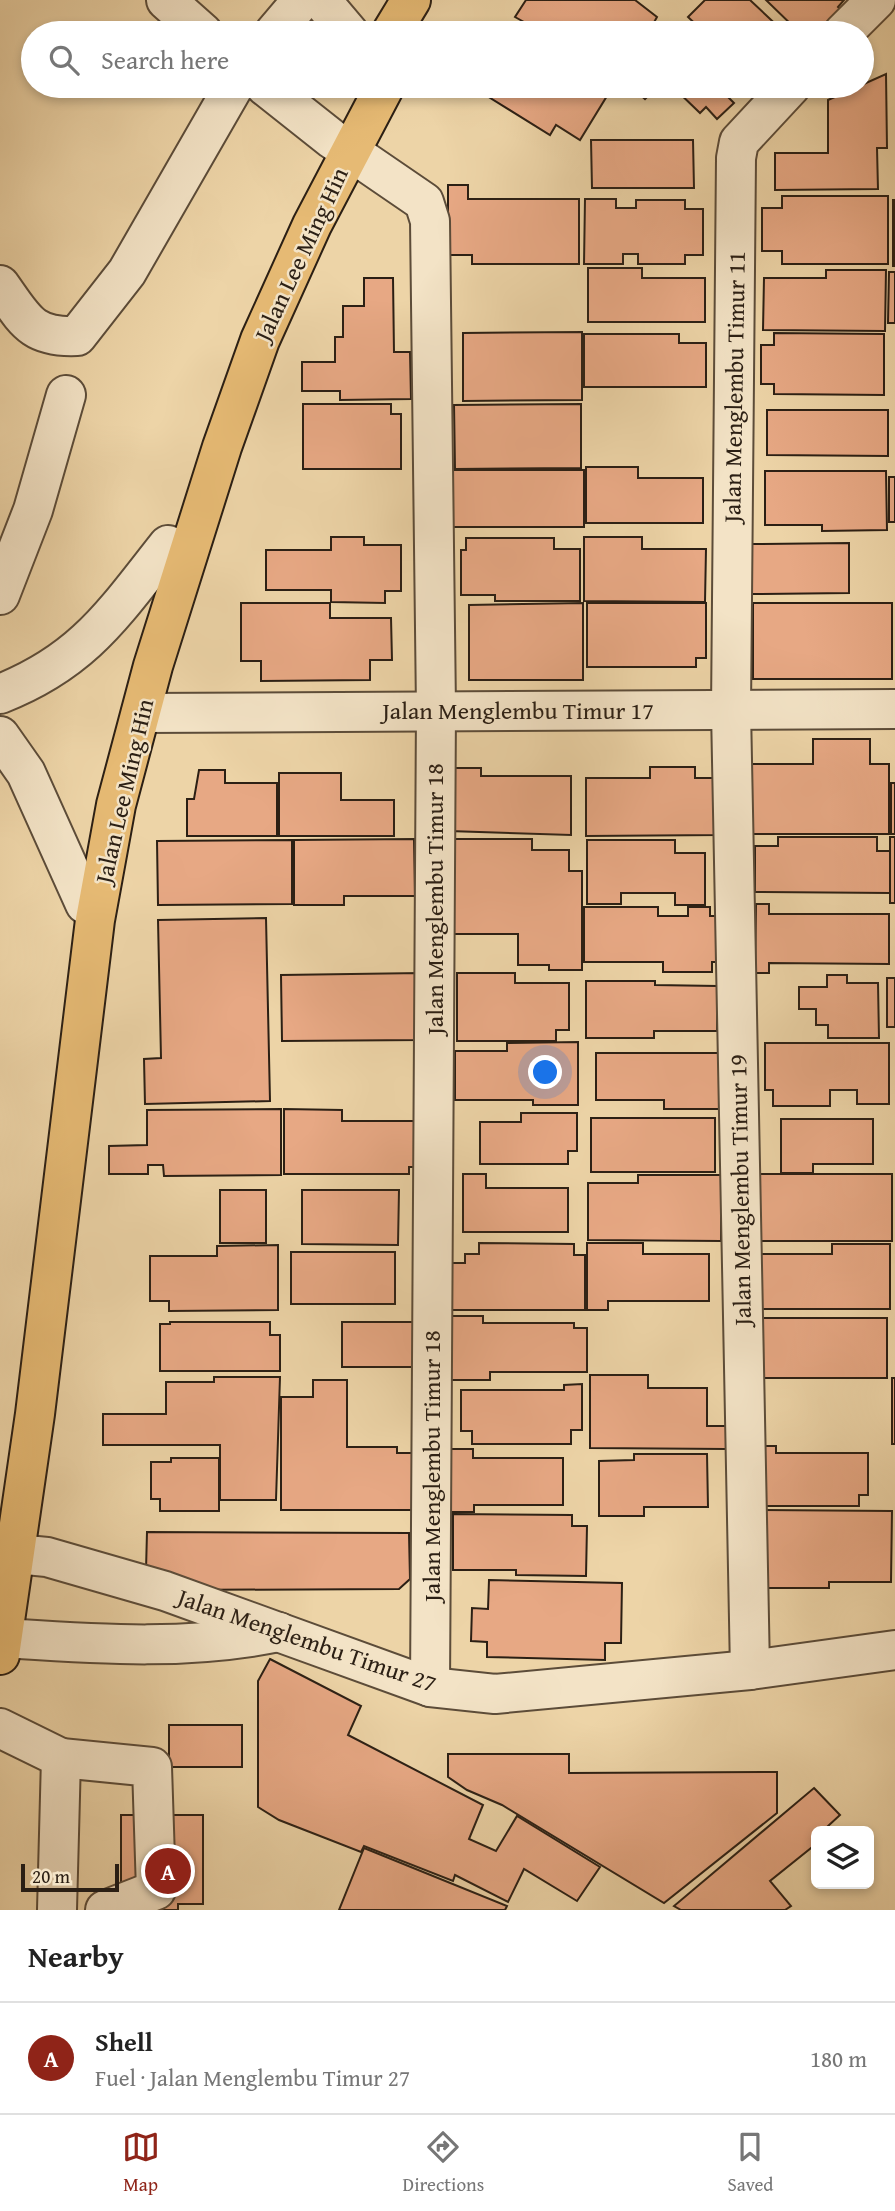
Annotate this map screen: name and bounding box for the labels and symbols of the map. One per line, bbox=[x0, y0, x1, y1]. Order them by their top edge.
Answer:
street label: Jalan Lee Ming Hin bbox=[244, 161, 357, 350]
street label: Jalan Menglembu Timur 11 bbox=[714, 251, 754, 526]
street label: Jalan Menglembu Timur 17 bbox=[379, 693, 654, 728]
street label: Jalan Lee Ming Hin bbox=[85, 695, 162, 890]
street label: Jalan Menglembu Timur 18 bbox=[417, 763, 452, 1038]
street label: Jalan Menglembu Timur 19 bbox=[720, 1054, 760, 1329]
your location bbox=[528, 1055, 562, 1089]
street label: Jalan Menglembu Timur 18 bbox=[414, 1330, 449, 1605]
street label: Jalan Menglembu Timur 27 bbox=[170, 1578, 441, 1701]
pin: A bbox=[145, 1845, 191, 1897]
scale bar bbox=[21, 1861, 119, 1893]

